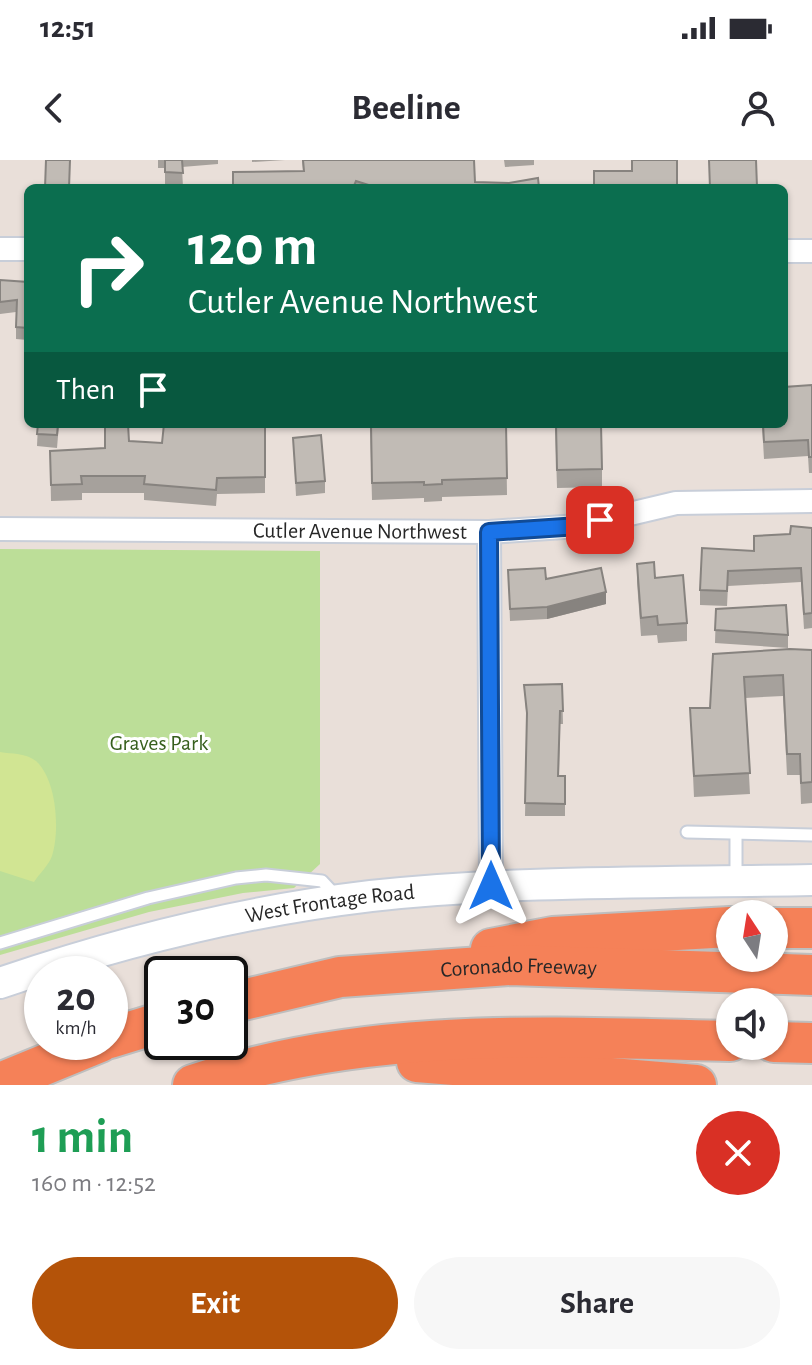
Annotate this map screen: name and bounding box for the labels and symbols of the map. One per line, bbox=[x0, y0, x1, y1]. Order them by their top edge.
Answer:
pin bbox=[566, 486, 634, 554]
street label: Cutler Avenue Northwest bbox=[253, 520, 467, 543]
park label: Graves Park bbox=[110, 732, 208, 754]
position arrow bbox=[449, 844, 533, 928]
street label: West Frontage Road bbox=[243, 881, 415, 927]
north arrow bbox=[716, 900, 788, 972]
street label: Coronado Freeway bbox=[440, 954, 598, 981]
speed limit sign: 30 bbox=[144, 956, 248, 1060]

